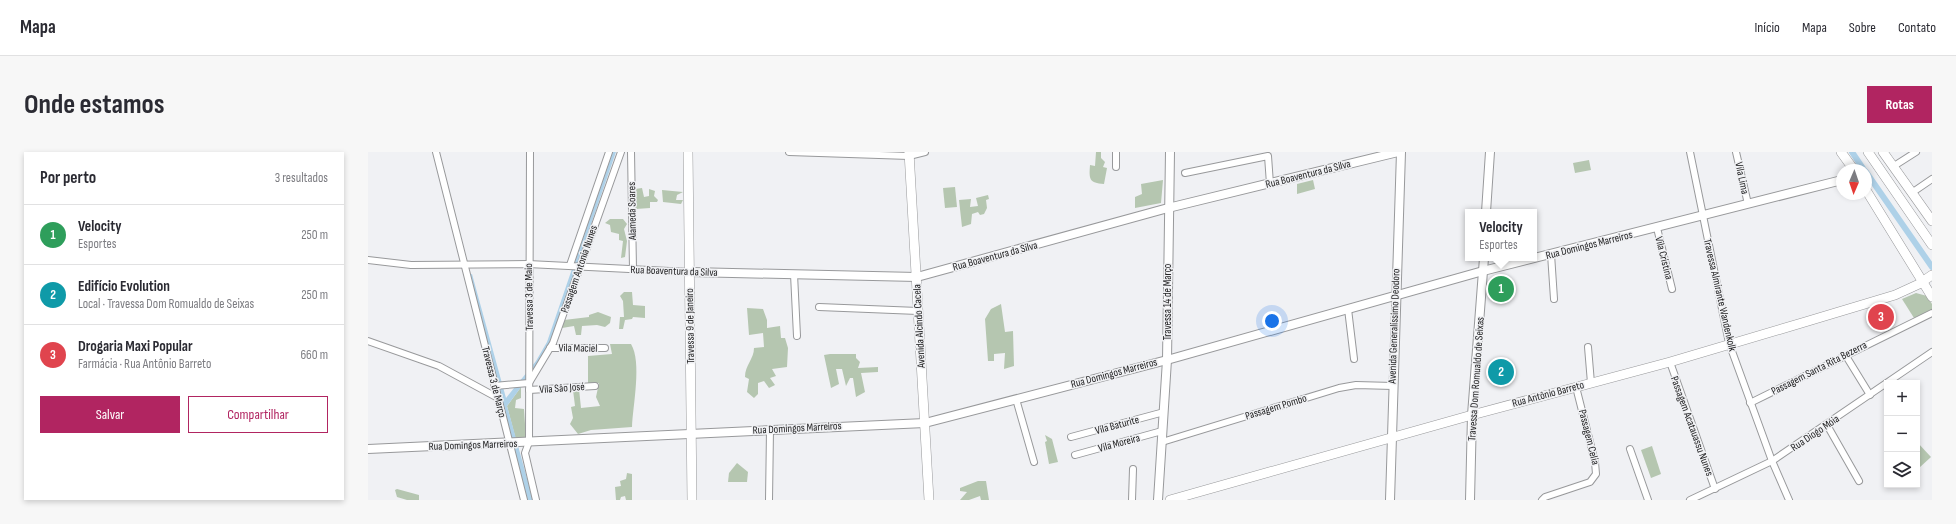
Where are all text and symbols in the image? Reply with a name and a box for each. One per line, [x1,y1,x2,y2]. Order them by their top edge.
text: Mapa [20,16,56,39]
text: Início [1754,19,1780,36]
text: Mapa [1802,19,1827,36]
text: Sobre [1849,19,1876,36]
text: Contato [1898,19,1936,36]
button: Rotas [1867,86,1932,123]
text: Onde estamos [24,88,164,121]
street label: Rua Boaventura da Silva [1264,157,1352,191]
street label: Vila Lima [1732,161,1752,195]
north arrow [1836,164,1872,200]
text: Por perto [40,168,96,188]
text: 3 resultados [275,170,328,186]
street label: Alameda Soares [625,182,639,241]
popup [1465,209,1537,261]
text: Velocity [78,217,121,236]
text: Velocity [1479,218,1523,237]
street label: Passagem Antonia Nunes [558,223,600,315]
text: 1 [50,227,56,243]
text: 250 m [301,227,328,243]
street label: Rua Domingos Marreiros [1544,228,1634,262]
street label: Vila Cristina [1652,235,1676,281]
text: Esportes [78,236,116,252]
text: Esportes [1479,237,1518,253]
street label: Rua Boaventura da Silva [951,238,1039,274]
street label: Travessa Almirante Wandenkolk [1701,238,1739,353]
street label: Travessa 3 de Maio [522,263,536,331]
street label: Rua Boaventura da Silva [630,263,718,279]
street label: Travessa 14 de Março [1161,263,1174,340]
street label: Avenida Generalíssimo Deodoro [1385,268,1403,385]
pin: 1 [1488,274,1514,304]
text: Edifício Evolution [78,277,170,296]
street label: Avenida Alcindo Cacela [910,284,928,369]
text: 2 [50,287,56,303]
text: 250 m [301,287,328,303]
street label: Travessa 9 de Janeiro [683,288,697,364]
text: Local · Travessa Dom Romualdo de Seixas [78,296,254,312]
pin: 3 [1868,302,1894,332]
your location [1262,311,1282,331]
street label: Travessa Dom Romualdo de Seixas [1465,316,1487,441]
text: Drogaria Maxi Popular [78,337,193,356]
street label: Passagem Santa Rita Bezerra [1769,338,1869,398]
street label: Vila Maciel [559,341,597,355]
street label: Travessa 3 de Março [479,345,509,419]
text: 3 [50,347,56,363]
text: 660 m [300,347,328,363]
street label: Rua Domingos Marreiros [1069,355,1159,391]
text: Farmácia · Rua Antônio Barreto [78,356,211,372]
pin: 2 [1488,357,1514,387]
street label: Passagem Acatauassu Nunes [1668,374,1716,478]
street label: Rua Antônio Barreto [1511,378,1586,410]
street label: Vila São José [539,380,585,396]
map controls [1884,380,1920,488]
button: + [1884,380,1920,416]
street label: Passagem Pombo [1244,391,1309,423]
button: Salvar [40,396,180,433]
button: Compartilhar [188,396,328,433]
street label: Passagem Celia [1576,408,1602,466]
street label: Rua Diogo Móia [1788,412,1842,454]
street label: Vila Baturite [1094,413,1140,437]
button: − [1884,416,1920,452]
street label: Rua Domingos Marreiros [752,419,842,437]
street label: Vila Moreira [1097,431,1141,455]
street label: Rua Domingos Marreiros [428,437,518,453]
button: layers [1884,452,1920,488]

